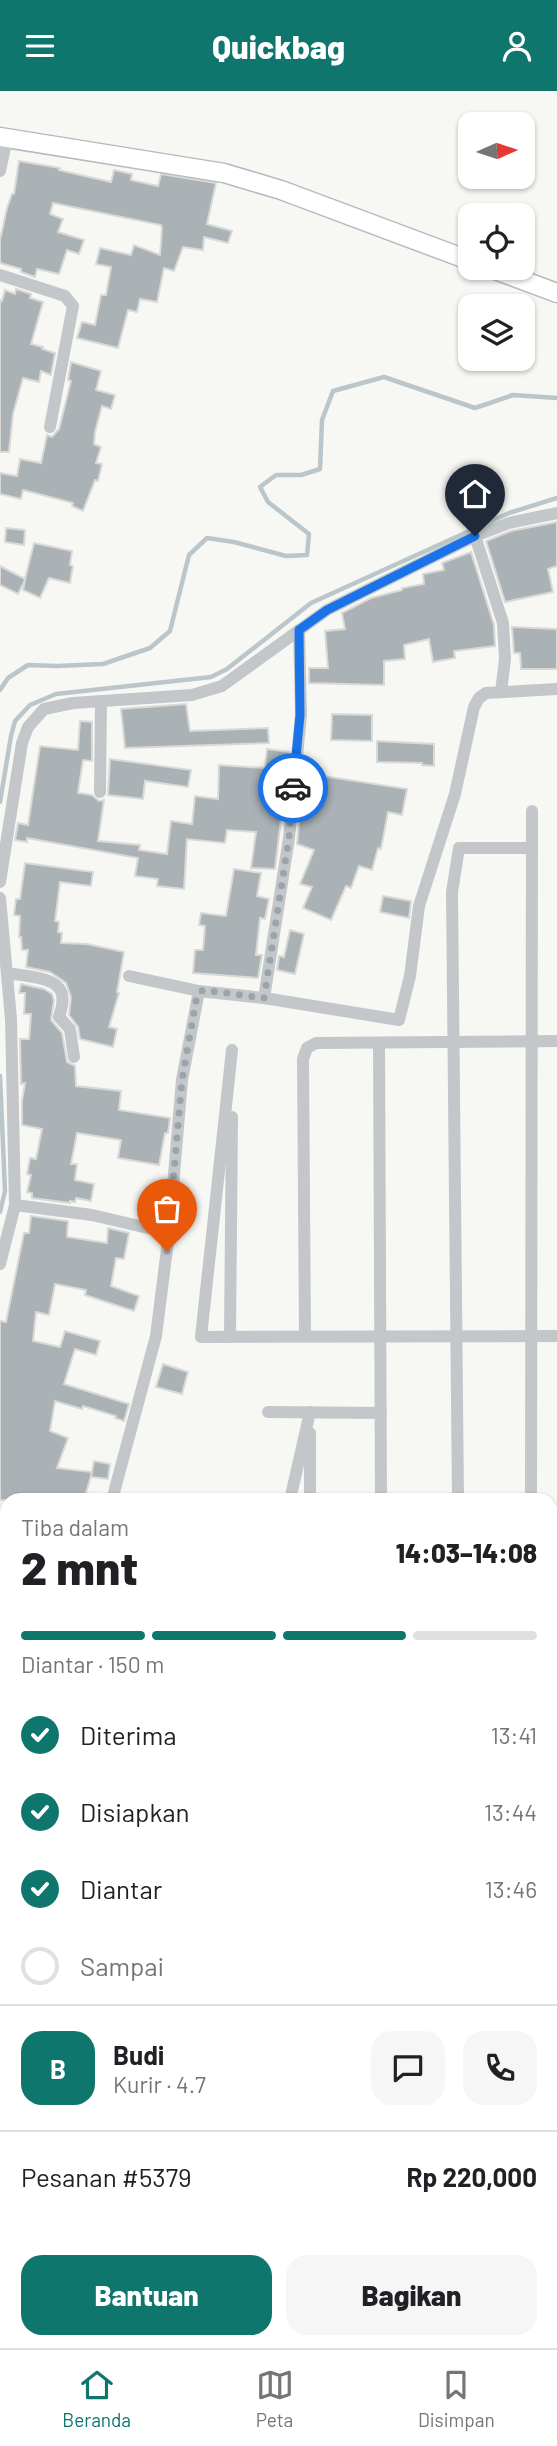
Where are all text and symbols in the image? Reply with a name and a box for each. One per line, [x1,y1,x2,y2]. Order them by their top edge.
icon: menu [21,27,59,65]
text: Quickbag [212,27,345,65]
icon: person [498,27,536,65]
north arrow [458,112,536,189]
map controls [458,112,535,371]
button: locate [458,203,535,280]
button: layers [458,294,535,371]
pin [445,464,505,536]
icon: home [456,475,494,513]
courier [258,753,328,823]
icon: car [274,769,312,807]
pin [137,1179,197,1251]
icon: bag [148,1190,186,1228]
text: Tiba dalam [21,1513,129,1541]
text: 14:03–14:08 [396,1537,537,1568]
text: 2 mnt [21,1539,138,1594]
text: Diantar · 150 m [21,1650,164,1678]
icon: check [21,1716,59,1754]
text: Diterima [80,1719,177,1750]
text: 13:41 [491,1721,537,1749]
icon: check [21,1793,59,1831]
text: Disiapkan [80,1796,190,1827]
text: 13:44 [484,1798,537,1826]
icon: check [21,1870,59,1908]
text: Diantar [80,1873,162,1904]
text: 13:46 [485,1875,537,1903]
text: Sampai [80,1950,164,1981]
button: chat [371,2031,445,2105]
button: phone [463,2031,537,2105]
text: Budi [113,2039,164,2070]
text: B [50,2053,66,2084]
text: Kurir · 4.7 [113,2070,206,2098]
text: Pesanan #5379 [21,2161,192,2192]
text: Rp 220,000 [406,2161,537,2192]
button: Bantuan [21,2255,272,2335]
button: Bagikan [286,2255,537,2335]
tab: Beranda [62,2366,131,2431]
tab: Peta [256,2366,294,2431]
tab: Disimpan [418,2366,495,2431]

